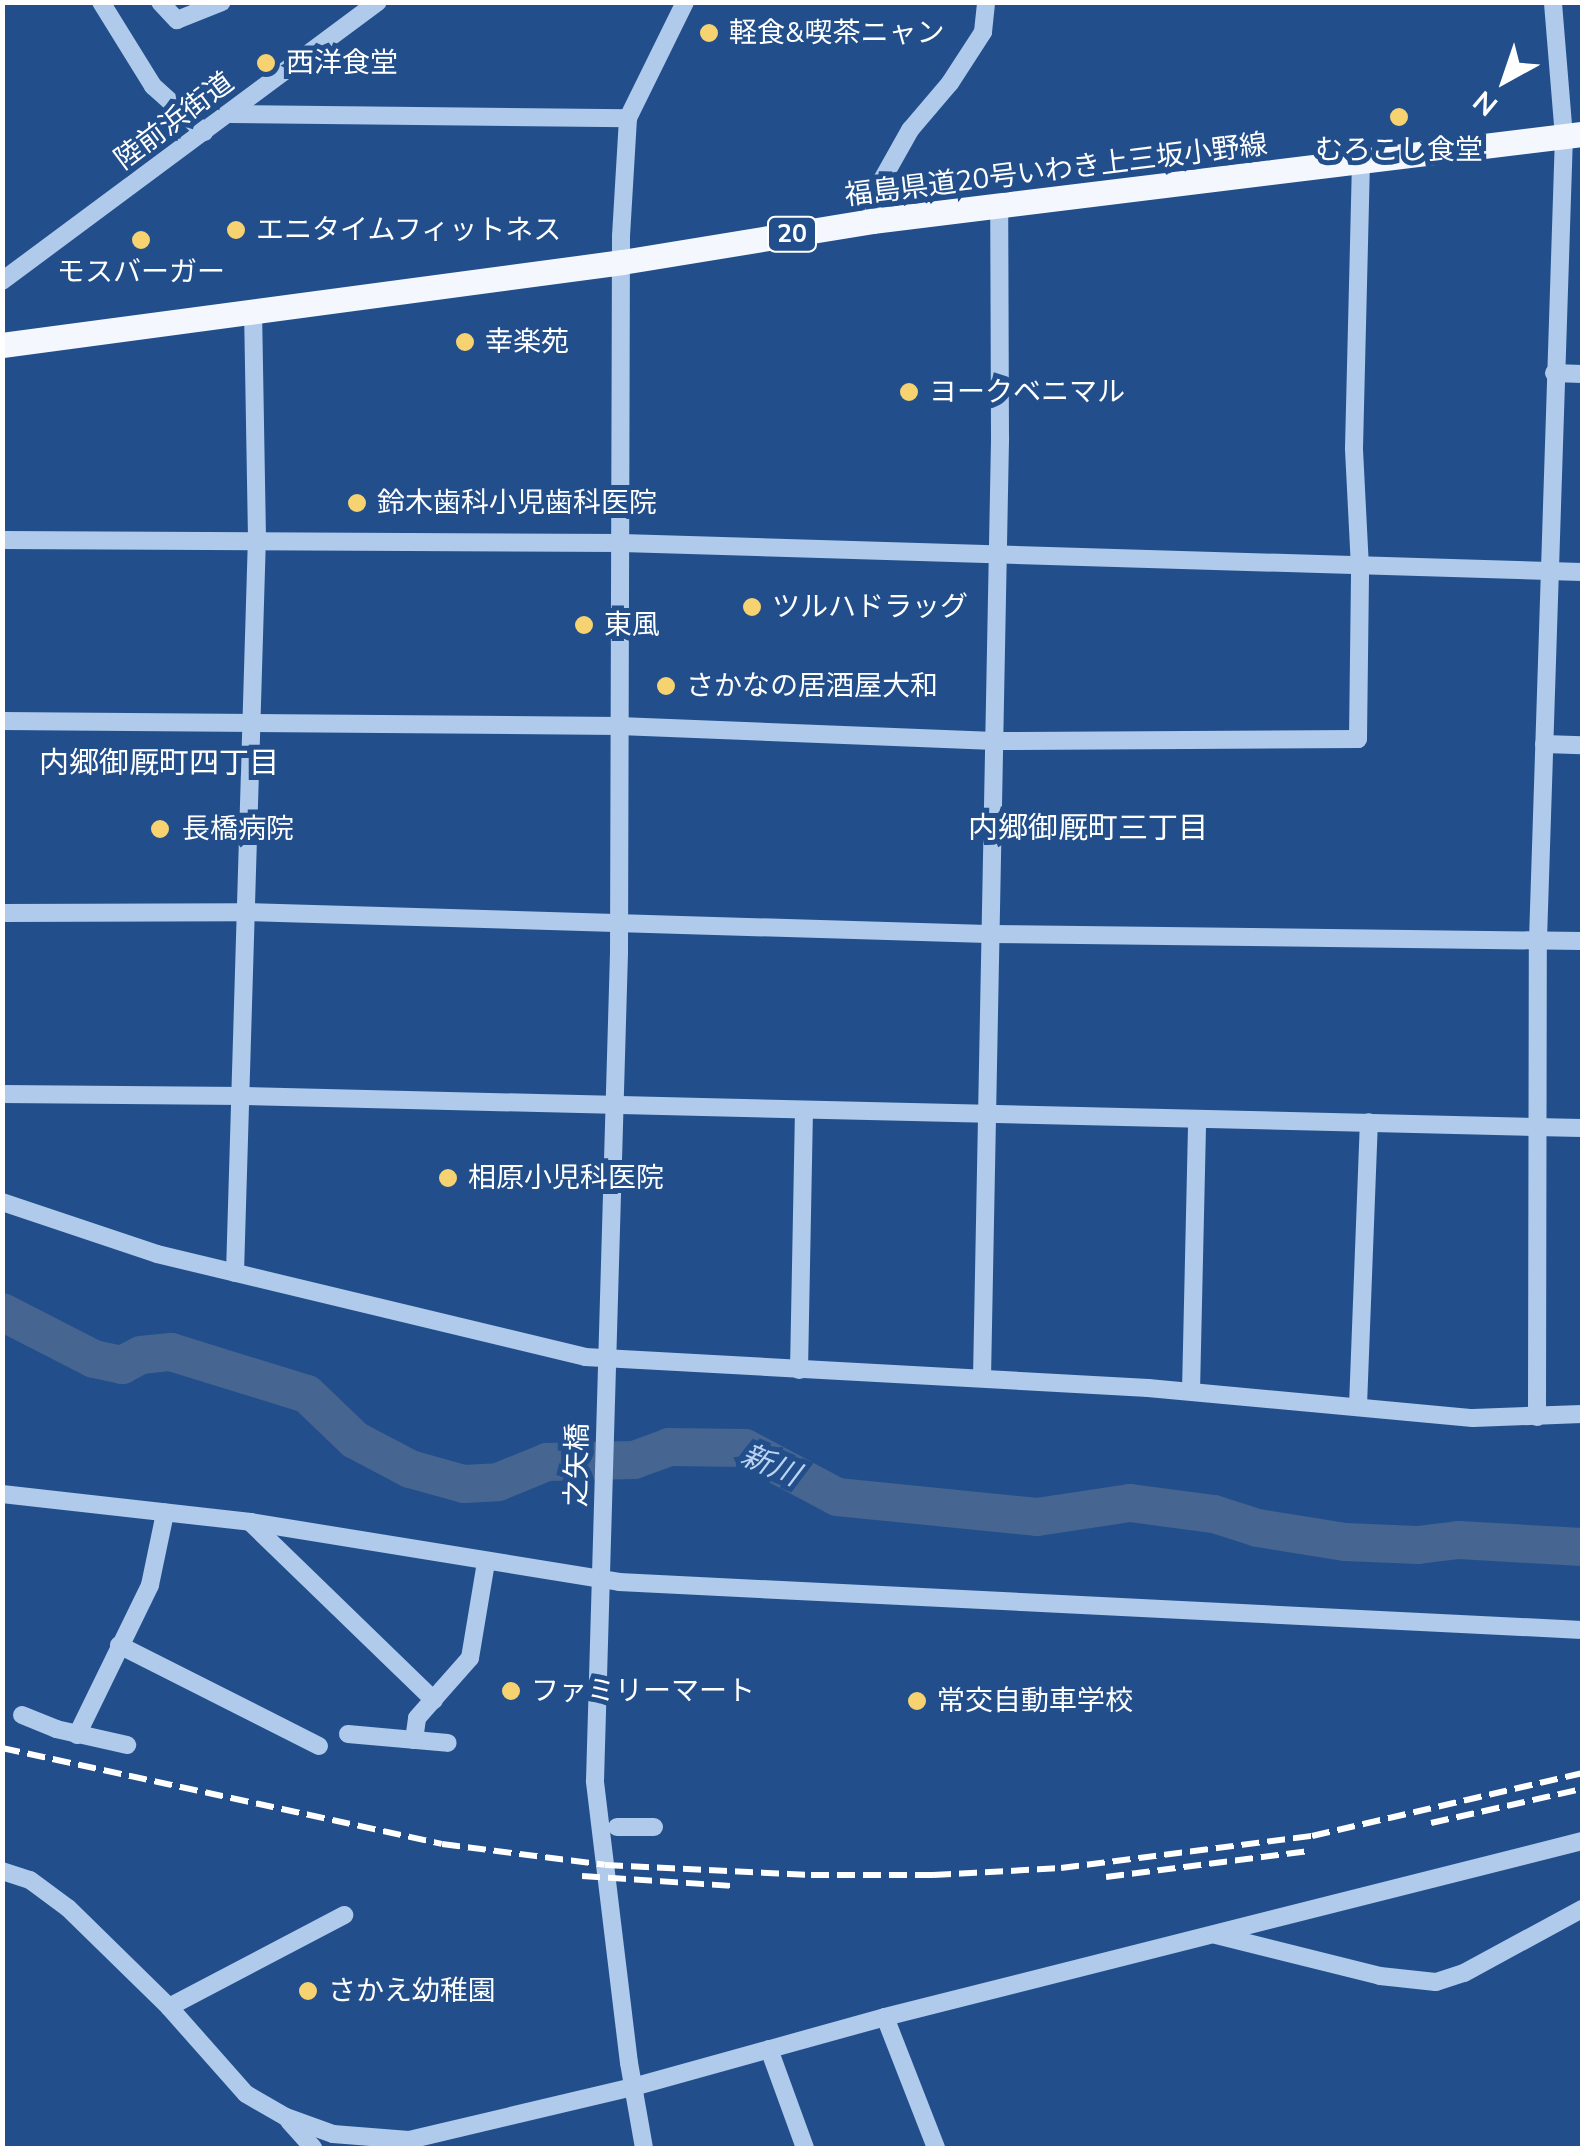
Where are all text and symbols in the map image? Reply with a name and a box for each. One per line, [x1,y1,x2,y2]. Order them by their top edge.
place label: 軽食&喫茶ニャン [729,16,944,50]
marker: 軽食&喫茶ニャン [698,22,720,44]
north arrow [1455,30,1555,130]
place label: 西洋食堂 [286,46,398,80]
marker: 西洋食堂 [255,52,277,74]
street label: 陸前浜街道 [108,65,240,177]
text: N [1465,82,1506,124]
marker: むろこし食堂 [1388,106,1410,128]
street label: 福島県道20号いわき上三坂小野線 [843,127,1269,213]
place label: むろこし食堂 [1315,133,1483,167]
place label: エニタイムフィットネス [256,213,564,247]
road number: 20 [767,214,817,254]
marker: エニタイムフィットネス [225,219,247,241]
marker: モスバーガー [130,229,152,251]
place label: モスバーガー [57,255,225,289]
place label: 幸楽苑 [485,325,569,359]
marker: 幸楽苑 [454,331,476,353]
place label: ヨークベニマル [929,375,1125,409]
marker: ヨークベニマル [898,381,920,403]
place label: 鈴木歯科小児歯科医院 [377,486,657,520]
marker: 鈴木歯科小児歯科医院 [346,492,368,514]
place label: ツルハドラッグ [772,590,968,624]
marker: ツルハドラッグ [741,596,763,618]
place label: 東風 [604,608,660,642]
marker: 東風 [573,614,595,636]
place label: さかなの居酒屋大和 [686,669,938,703]
marker: さかなの居酒屋大和 [655,675,677,697]
district label: 内郷御厩町四丁目 [39,746,279,782]
district label: 内郷御厩町三丁目 [968,811,1208,847]
place label: 長橋病院 [182,812,294,846]
marker: 長橋病院 [147,816,173,842]
place label: 相原小児科医院 [468,1161,664,1195]
marker: 相原小児科医院 [437,1167,459,1189]
street label: 之矢橋 [559,1423,595,1507]
water label: 新川 [735,1438,805,1494]
place label: ファミリーマート [531,1674,755,1708]
marker: ファミリーマート [500,1680,522,1702]
place label: 常交自動車学校 [937,1684,1133,1718]
marker: 常交自動車学校 [906,1690,928,1712]
place label: さかえ幼稚園 [328,1974,496,2008]
marker: さかえ幼稚園 [297,1980,319,2002]

